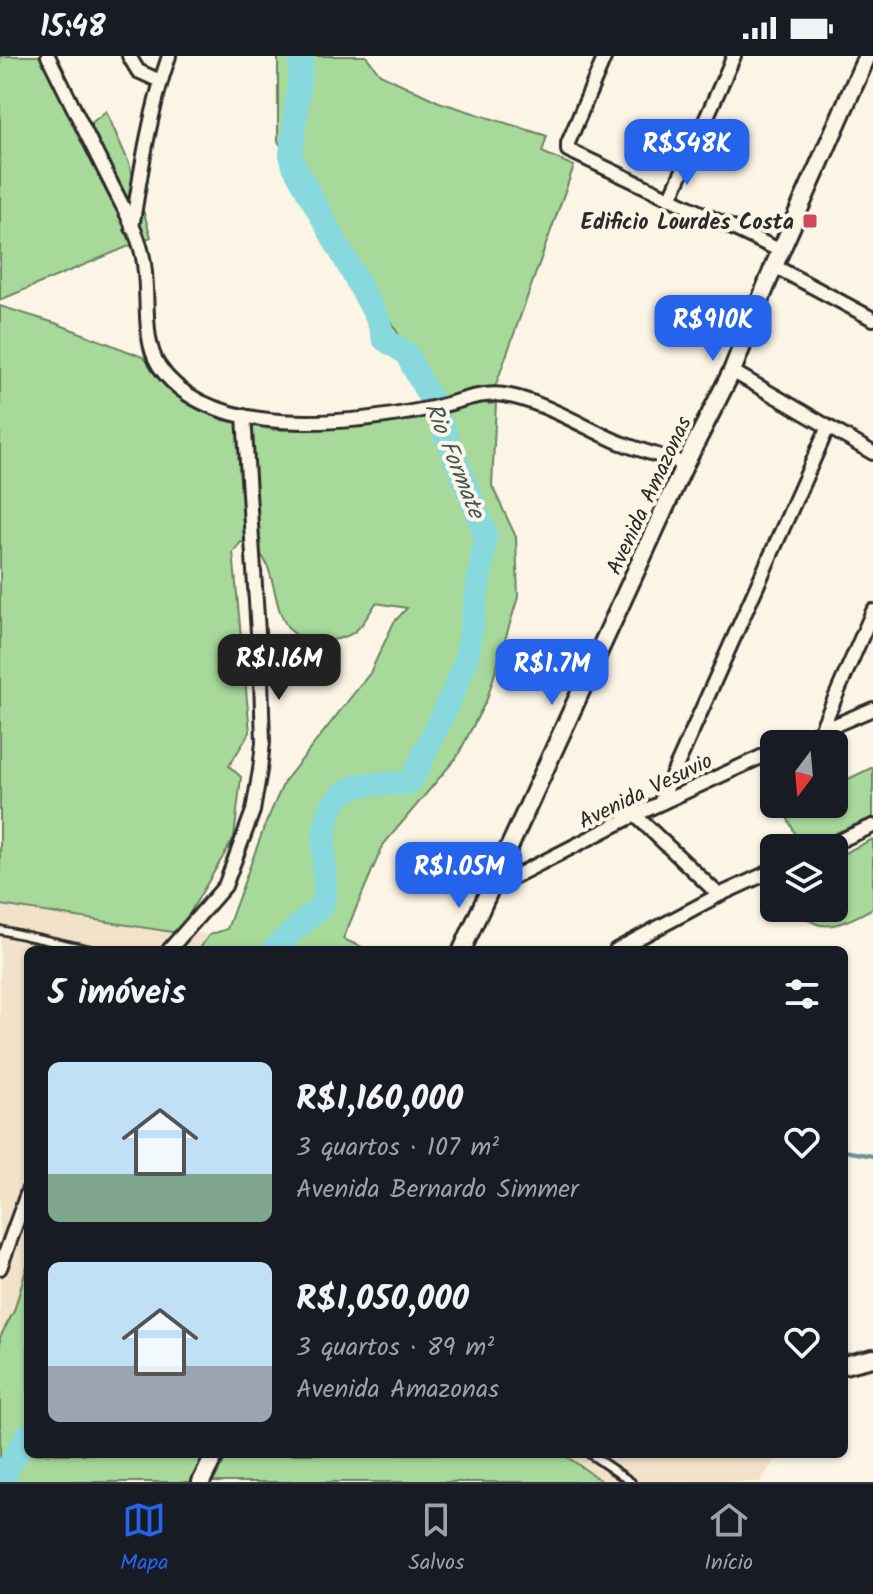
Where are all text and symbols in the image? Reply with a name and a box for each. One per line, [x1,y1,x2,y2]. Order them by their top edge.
text: 15:48 [40,4,106,52]
pin: R$548K [622,119,752,187]
text: R$548K [642,124,732,166]
place label: Edificio Lourdes Costa [581,206,794,241]
marker: Edificio Lourdes Costa [801,212,819,230]
pin: R$910K [648,295,778,363]
text: R$910K [672,300,754,342]
water label: Rio Formate [413,397,495,526]
street label: Avenida Amazonas [598,410,703,581]
pin: R$1.16M [205,634,353,702]
text: R$1.16M [236,639,322,681]
pin: R$1.7M [487,639,617,707]
text: R$1.7M [514,644,590,686]
north arrow [760,730,848,818]
map controls [760,730,848,922]
street label: Avenida Vesuvio [573,745,719,840]
button: layers [760,834,848,922]
pin: R$1.05M [385,842,533,910]
text: R$1.05M [413,847,505,889]
text: 5 imóveis [48,967,186,1021]
icon: filters [780,972,824,1016]
text: R$1,160,000 [296,1073,463,1127]
icon: home [112,1094,208,1190]
icon: heart [780,1120,824,1164]
text: 3 quartos · 107 m² [296,1127,499,1169]
text: Avenida Bernardo Simmer [296,1169,579,1211]
text: R$1,050,000 [296,1273,469,1327]
icon: home [112,1294,208,1390]
icon: heart [780,1320,824,1364]
text: 3 quartos · 89 m² [296,1327,494,1369]
text: Avenida Amazonas [296,1369,499,1411]
tab: Mapa [120,1498,168,1581]
tab: Salvos [408,1498,464,1581]
tab: Início [704,1498,753,1581]

